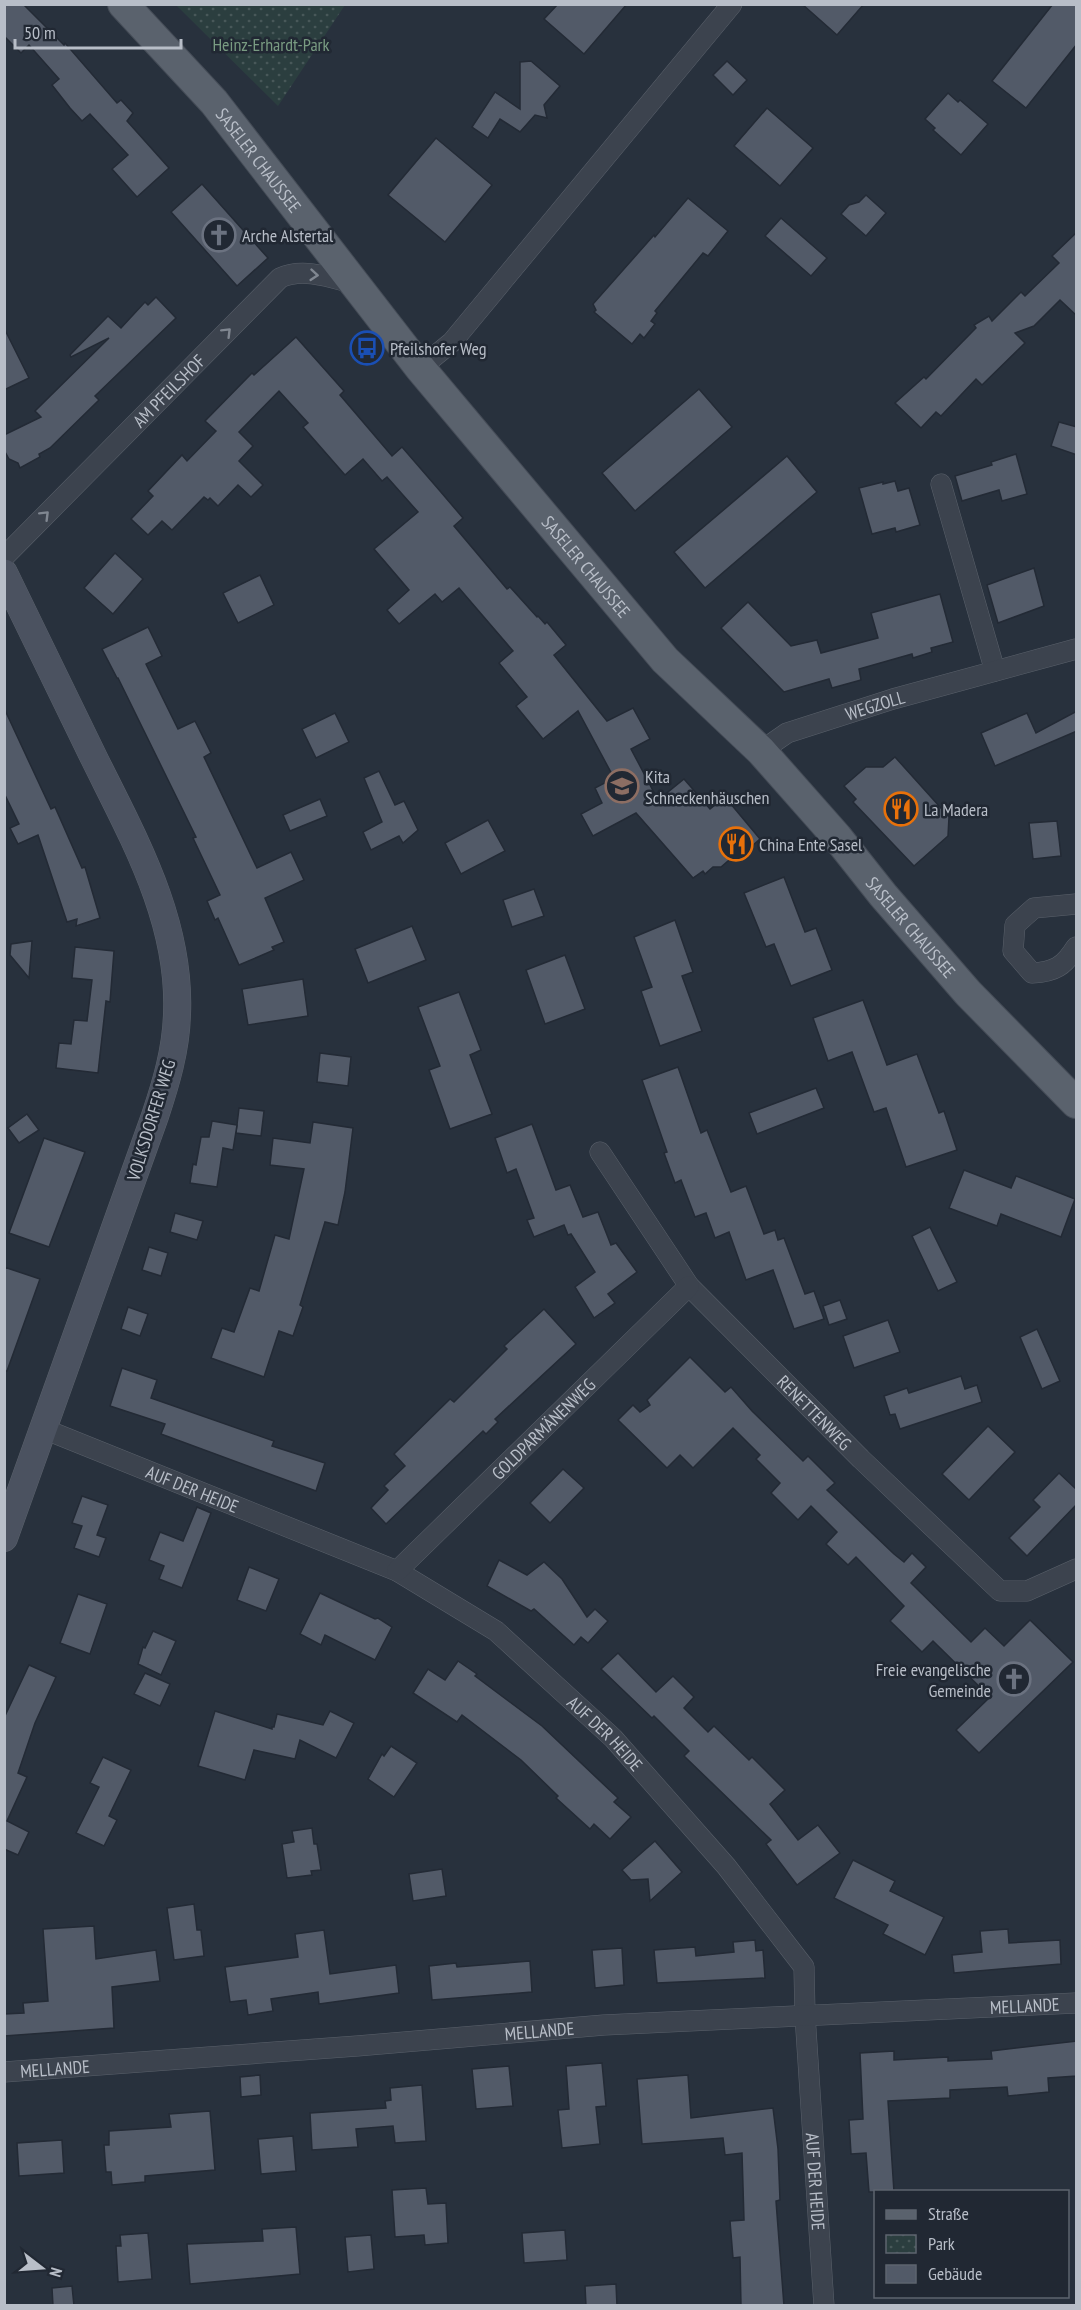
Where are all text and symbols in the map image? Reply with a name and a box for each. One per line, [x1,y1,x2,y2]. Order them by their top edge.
scale bar [15,12,182,50]
text: 50 m [24,21,56,44]
park label: Heinz-Erhardt-Park [212,33,330,56]
street label: SASELER CHAUSSEE [211,103,307,217]
church icon: Arche Alstertal [201,217,237,253]
place label: Arche Alstertal [242,224,334,247]
one-way arrow [310,268,319,281]
one-way arrow [219,328,230,339]
bus stop icon: Pfeilshofer Weg [349,330,385,366]
place label: Pfeilshofer Weg [390,337,487,360]
street label: AM PFEILSHOF [128,349,210,432]
one-way arrow [38,511,49,521]
street label: SASELER CHAUSSEE [537,511,636,622]
street label: WEGZOLL [842,685,908,725]
place label: Kita Schneckenhäuschen [645,765,769,809]
school or university icon: Kita Schneckenhäuschen [604,768,640,804]
restaurant icon: La Madera [883,791,919,827]
place label: La Madera [924,798,988,821]
restaurant icon: China Ente Sasel [718,826,754,862]
place label: China Ente Sasel [759,833,863,856]
street label: SASELER CHAUSSEE [861,872,961,982]
street label: VOLKSDORFER WEG [121,1056,180,1184]
street label: RENETTENWEG [772,1370,857,1455]
street label: GOLDPARMÄNENWEG [486,1373,600,1484]
street label: AUF DER HEIDE [143,1460,242,1518]
place label: Freie evangelische Gemeinde [876,1658,991,1702]
church icon: Freie evangelische Gemeinde [996,1661,1032,1697]
street label: AUF DER HEIDE [563,1691,648,1776]
street label: MELLANDE [989,1992,1060,2019]
street label: MELLANDE [504,2016,575,2045]
street label: MELLANDE [19,2054,90,2082]
street label: AUF DER HEIDE [801,2132,831,2231]
legend [874,2190,1069,2298]
text: Straße [928,2202,969,2225]
text: Park [928,2232,955,2255]
north arrow [12,2238,72,2298]
text: Gebäude [928,2262,982,2285]
text: N [46,2265,67,2279]

